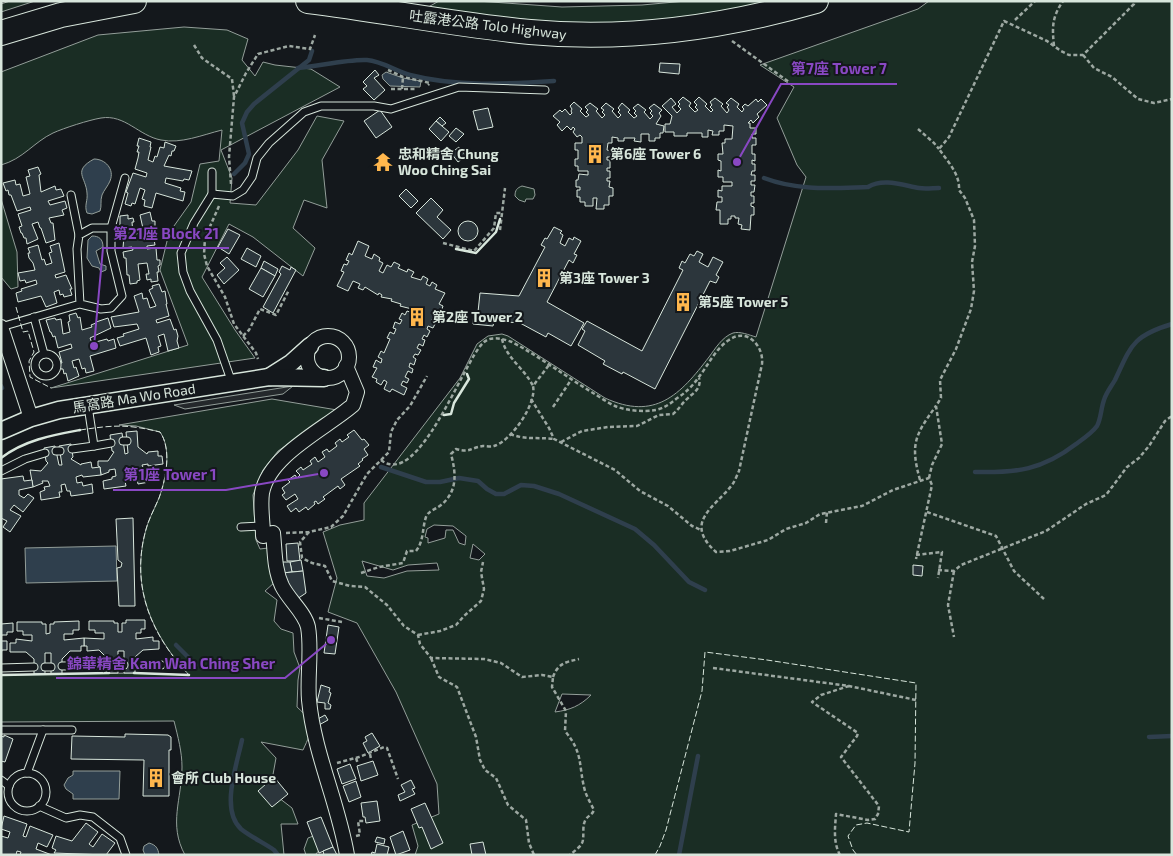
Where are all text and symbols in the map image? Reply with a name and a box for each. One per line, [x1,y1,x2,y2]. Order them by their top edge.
street label: 吐露港公路 Tolo Highway [408,6,568,43]
callout: 第7座 Tower 7 [781,54,897,84]
text: 第7座 Tower 7 [791,59,887,77]
building icon: 第6座 Tower 6 [584,143,606,165]
place label: 忠和精舍 Chung Woo Ching Sai [398,145,499,178]
place label: 第6座 Tower 6 [610,145,701,162]
temple icon: 忠和精舍 Chung Woo Ching Sai [372,151,394,173]
callout: 第21座 Block 21 [103,218,229,248]
text: 第21座 Block 21 [113,224,219,242]
building icon: 第3座 Tower 3 [533,267,555,289]
place label: 第3座 Tower 3 [559,269,650,286]
building icon: 第5座 Tower 5 [672,291,694,313]
place label: 第5座 Tower 5 [698,293,788,310]
building icon: 第2座 Tower 2 [406,306,428,328]
place label: 第2座 Tower 2 [432,308,523,325]
street label: 馬窩路 Ma Wo Road [71,379,197,416]
callout: 第1座 Tower 1 [113,460,226,490]
text: 第1座 Tower 1 [124,465,217,483]
callout: 錦華精舍 Kam Wah Ching Sher [56,648,285,678]
text: 錦華精舍 Kam Wah Ching Sher [67,654,276,672]
building icon: 會所 Club House [145,767,167,789]
place label: 會所 Club House [171,769,276,786]

